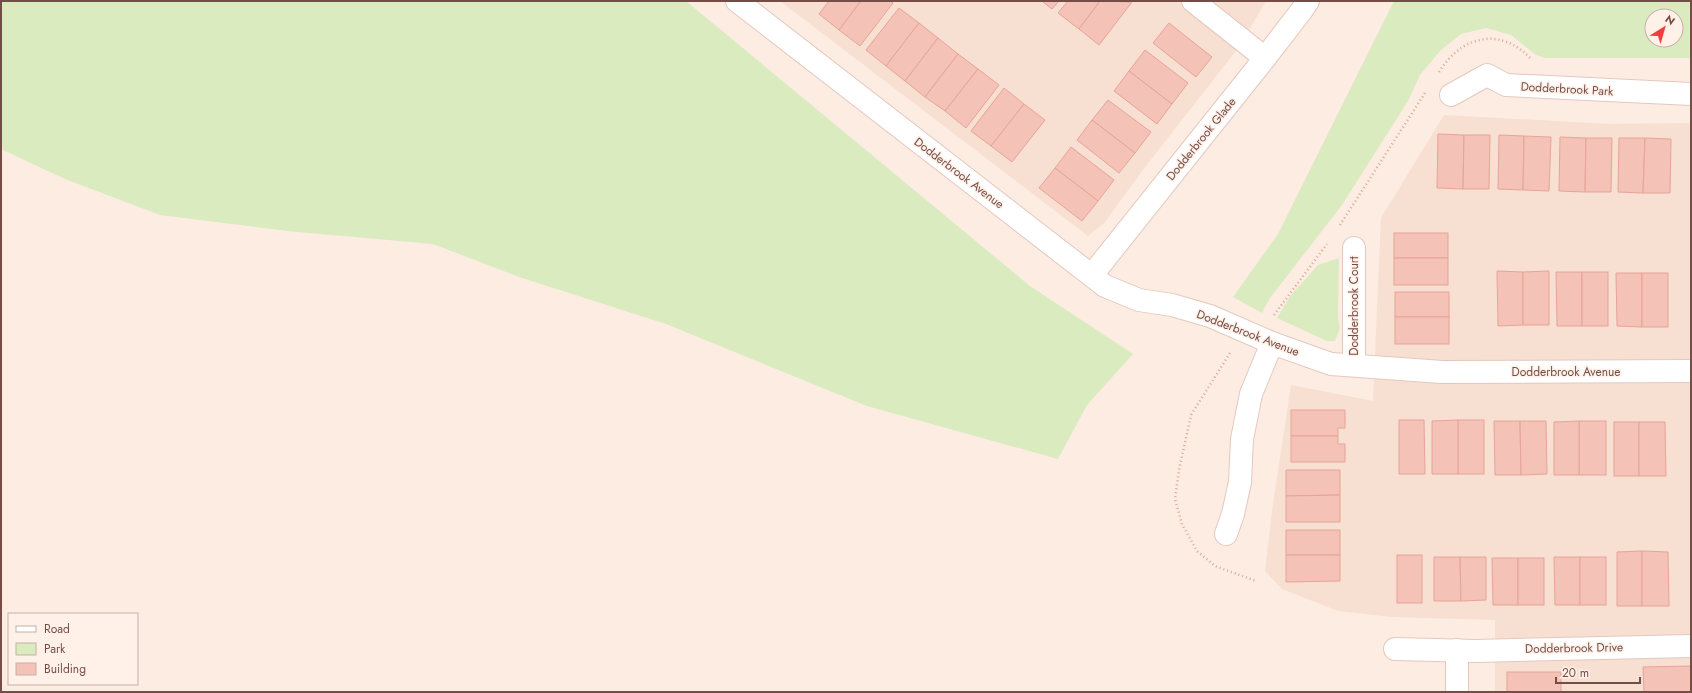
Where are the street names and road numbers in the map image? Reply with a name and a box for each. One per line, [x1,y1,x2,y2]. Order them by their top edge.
street label: Dodderbrook Park [1520,78,1615,100]
street label: Dodderbrook Glade [1162,94,1240,184]
street label: Dodderbrook Avenue [910,133,1008,213]
street label: Dodderbrook Court [1345,256,1363,356]
street label: Dodderbrook Avenue [1194,305,1302,361]
street label: Dodderbrook Avenue [1512,363,1620,381]
street label: Dodderbrook Drive [1525,638,1623,658]

